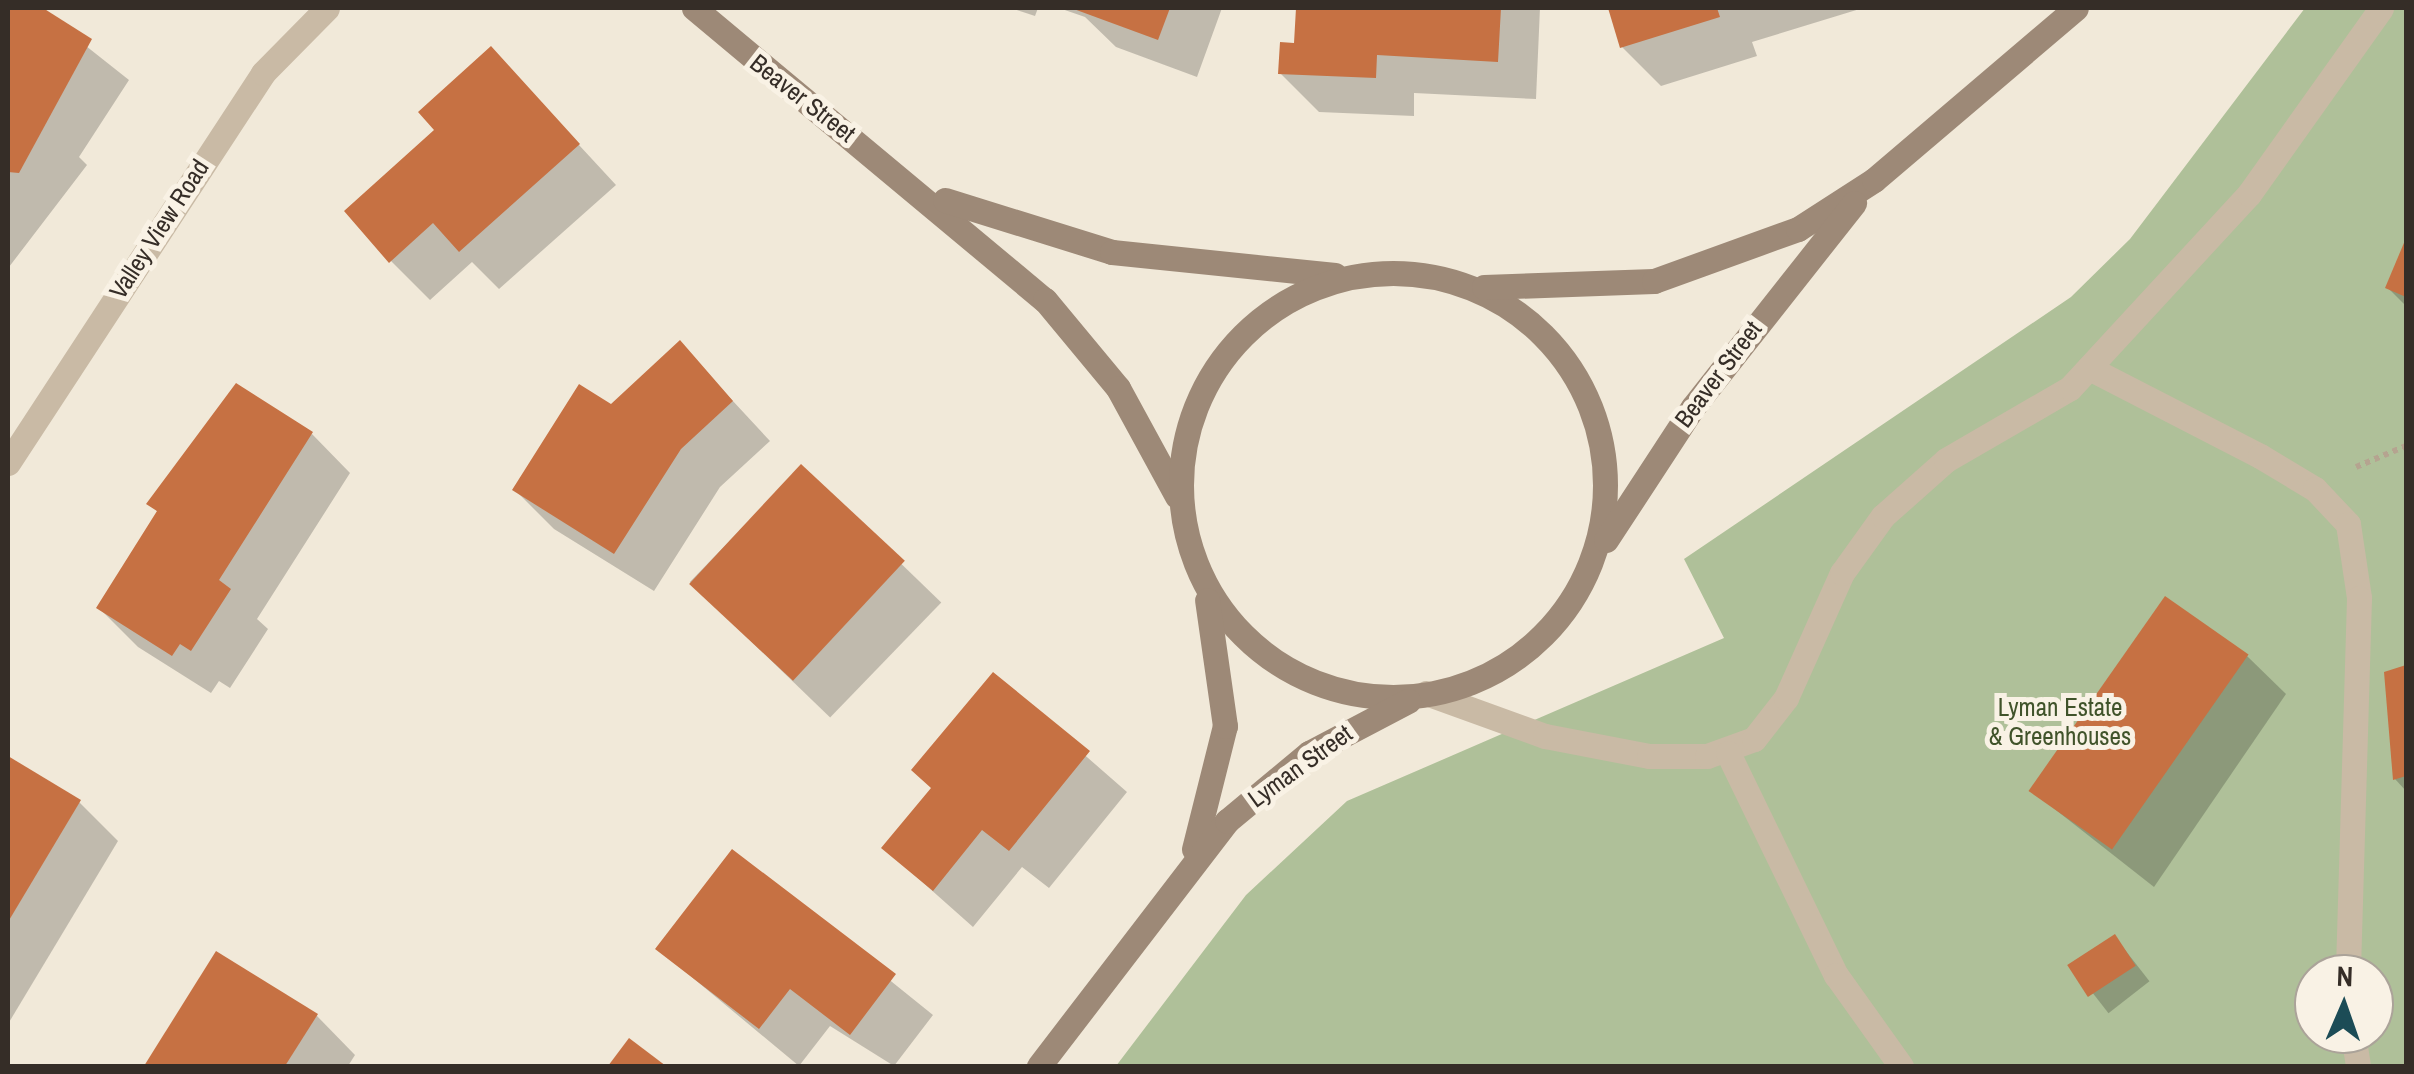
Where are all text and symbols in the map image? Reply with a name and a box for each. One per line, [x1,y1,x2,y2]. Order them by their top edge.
street label: Beaver Street [744,48,862,148]
street label: Valley View Road [103,154,215,304]
street label: Beaver Street [1668,315,1768,433]
park label: Lyman Estate & Greenhouses [1989,693,2131,752]
street label: Lyman Street [1242,718,1358,814]
north arrow [2294,954,2394,1054]
text: N [2336,957,2354,995]

